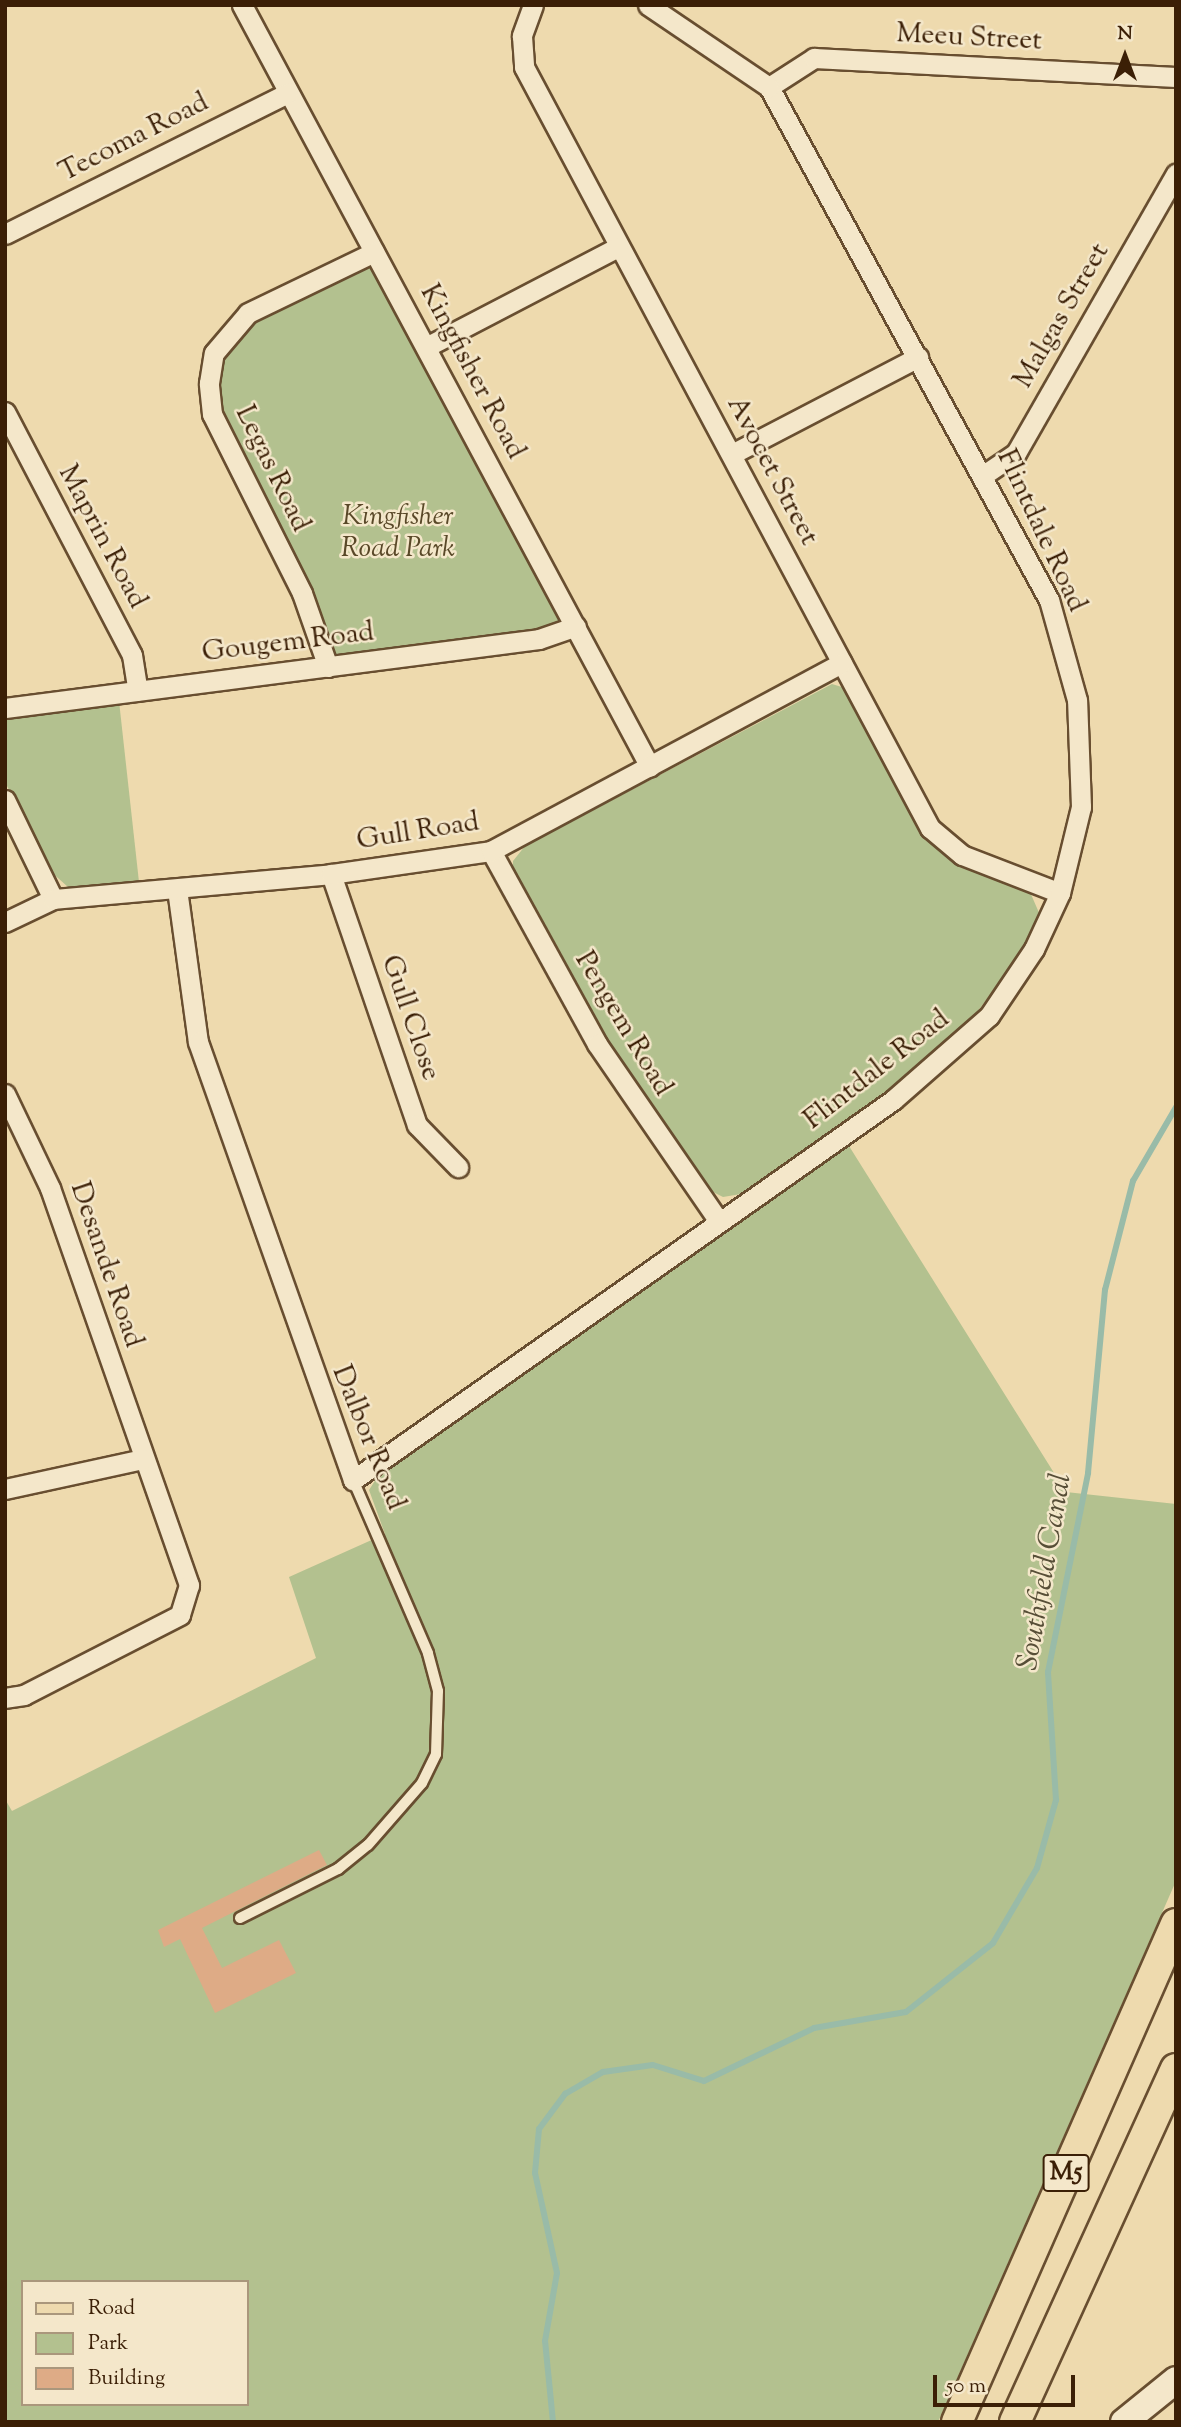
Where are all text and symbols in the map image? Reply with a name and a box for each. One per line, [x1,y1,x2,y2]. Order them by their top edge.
street label: Meeu Street [895,17,1043,59]
north arrow [1090,21,1160,91]
text: N [1117,21,1133,48]
street label: Tecoma Road [54,86,214,190]
street label: Malgas Street [1007,237,1117,395]
street label: Kingfisher Road [412,279,532,465]
street label: Avocet Street [719,391,825,551]
street label: Legas Road [227,400,317,538]
street label: Flintdale Road [989,444,1093,618]
street label: Maprin Road [50,459,154,615]
park label: Kingfisher Road Park [341,500,455,566]
street label: Gougem Road [200,616,376,670]
street label: Gull Road [354,806,482,858]
street label: Pengem Road [567,946,679,1102]
street label: Gull Close [373,951,447,1085]
street label: Flintdale Road [798,1003,956,1137]
street label: Desande Road [62,1178,150,1352]
street label: Dalbor Road [324,1361,412,1515]
water label: Southfield Canal [1011,1471,1081,1673]
road number: M5 [1042,2150,1090,2196]
legend [21,2280,248,2406]
text: Road [88,2294,135,2324]
text: Park [88,2329,128,2359]
scale bar [936,2360,1078,2404]
text: Building [88,2364,165,2394]
text: 50 m [946,2372,986,2402]

